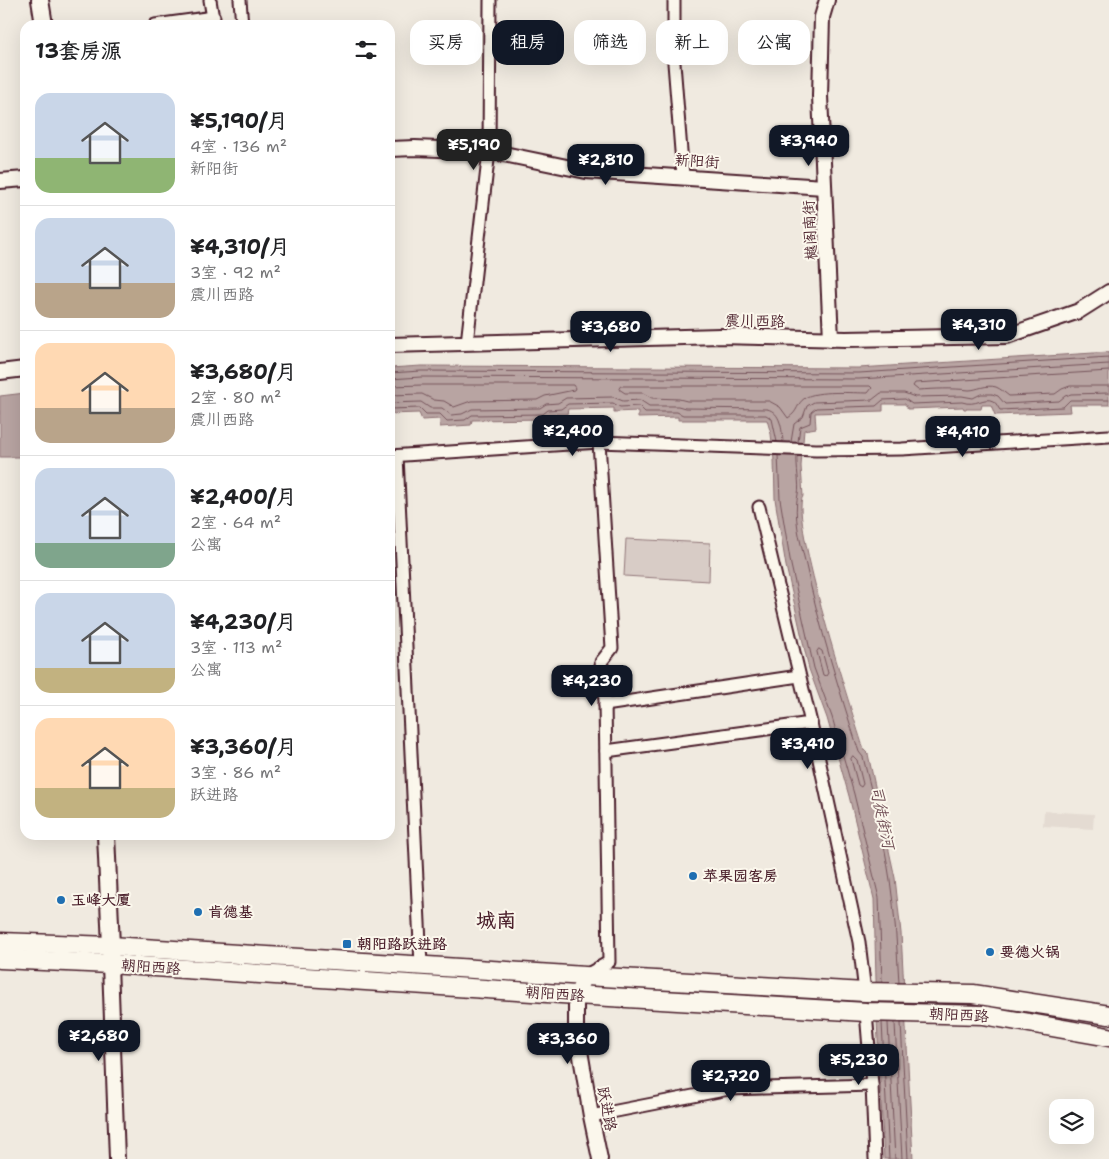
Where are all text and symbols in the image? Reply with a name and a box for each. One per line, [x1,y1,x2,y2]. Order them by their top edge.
chip: 买房 [410,20,482,65]
chip: 租房 [492,20,564,65]
chip: 筛选 [574,20,646,65]
chip: 新上 [656,20,728,65]
chip: 公寓 [738,20,810,65]
icon: filters [352,36,380,64]
text: 13套房源 [35,37,122,65]
text: ¥5,190/月 [190,107,288,135]
icon: home [75,113,135,173]
pin: ¥3,940 [768,124,850,167]
pin: ¥5,190 [433,128,515,171]
text: ¥3,940 [780,130,838,151]
text: ¥5,190 [448,134,500,155]
text: 4室 · 136 m² [190,136,287,157]
pin: ¥2,810 [565,144,647,186]
text: ¥2,810 [578,149,634,170]
street label: 新阳街 [674,149,720,173]
text: 新阳街 [190,158,238,179]
street label: 樾阁南街 [798,200,822,260]
text: ¥4,310/月 [190,233,290,261]
icon: home [75,238,135,298]
text: 3室 · 92 m² [190,262,281,283]
text: 震川西路 [190,284,254,305]
pin: ¥4,310 [938,308,1020,351]
pin: ¥3,680 [570,310,652,353]
street label: 震川西路 [725,310,785,332]
text: ¥4,310 [952,314,1006,335]
text: ¥3,680 [581,316,641,337]
text: ¥3,680/月 [190,358,297,386]
icon: home [75,363,135,423]
text: 2室 · 80 m² [190,387,281,408]
text: 震川西路 [190,409,254,430]
pin: ¥2,400 [532,414,614,457]
pin: ¥4,410 [922,416,1004,458]
text: ¥2,400 [543,420,603,441]
text: ¥4,410 [936,421,990,442]
text: ¥2,400/月 [190,483,297,511]
icon: home [75,488,135,548]
text: 2室 · 64 m² [190,512,281,533]
text: 公寓 [190,534,222,555]
text: ¥4,230/月 [190,608,296,636]
icon: home [75,613,135,673]
text: 3室 · 113 m² [190,637,282,658]
text: 公寓 [190,659,222,680]
pin: ¥4,230 [551,664,633,707]
text: ¥4,230 [562,670,622,691]
pin: ¥3,410 [767,728,849,770]
text: ¥3,360/月 [190,733,297,761]
text: ¥3,410 [781,733,835,754]
icon: home [75,738,135,798]
text: 3室 · 86 m² [190,762,281,783]
text: 跃进路 [190,784,238,805]
water label: 司徒街河 [866,784,900,854]
place label: 苹果园客房 [703,866,778,886]
marker: 苹果园客房 [687,870,699,882]
place label: 玉峰大厦 [71,890,131,910]
marker: 玉峰大厦 [55,894,67,906]
place label: 肯德基 [208,902,253,922]
marker: 肯德基 [192,906,204,918]
district label: 城南 [476,907,516,933]
place label: 朝阳路跃进路 [357,934,447,954]
marker: 朝阳路跃进路 [341,938,353,950]
place label: 要德火锅 [1000,942,1060,962]
marker: 要德火锅 [984,946,996,958]
street label: 朝阳西路 [120,955,182,979]
street label: 朝阳西路 [524,982,586,1006]
street label: 朝阳西路 [929,1003,989,1027]
pin: ¥2,680 [58,1020,140,1062]
pin: ¥3,360 [527,1022,609,1065]
text: ¥2,680 [69,1025,129,1046]
text: ¥3,360 [538,1028,598,1049]
pin: ¥5,230 [818,1044,900,1086]
text: ¥5,230 [830,1049,888,1070]
pin: ¥2,720 [690,1060,772,1102]
text: ¥2,720 [702,1065,760,1086]
street label: 跃进路 [593,1085,621,1133]
map controls [1049,1099,1094,1144]
button: layers [1049,1099,1094,1144]

